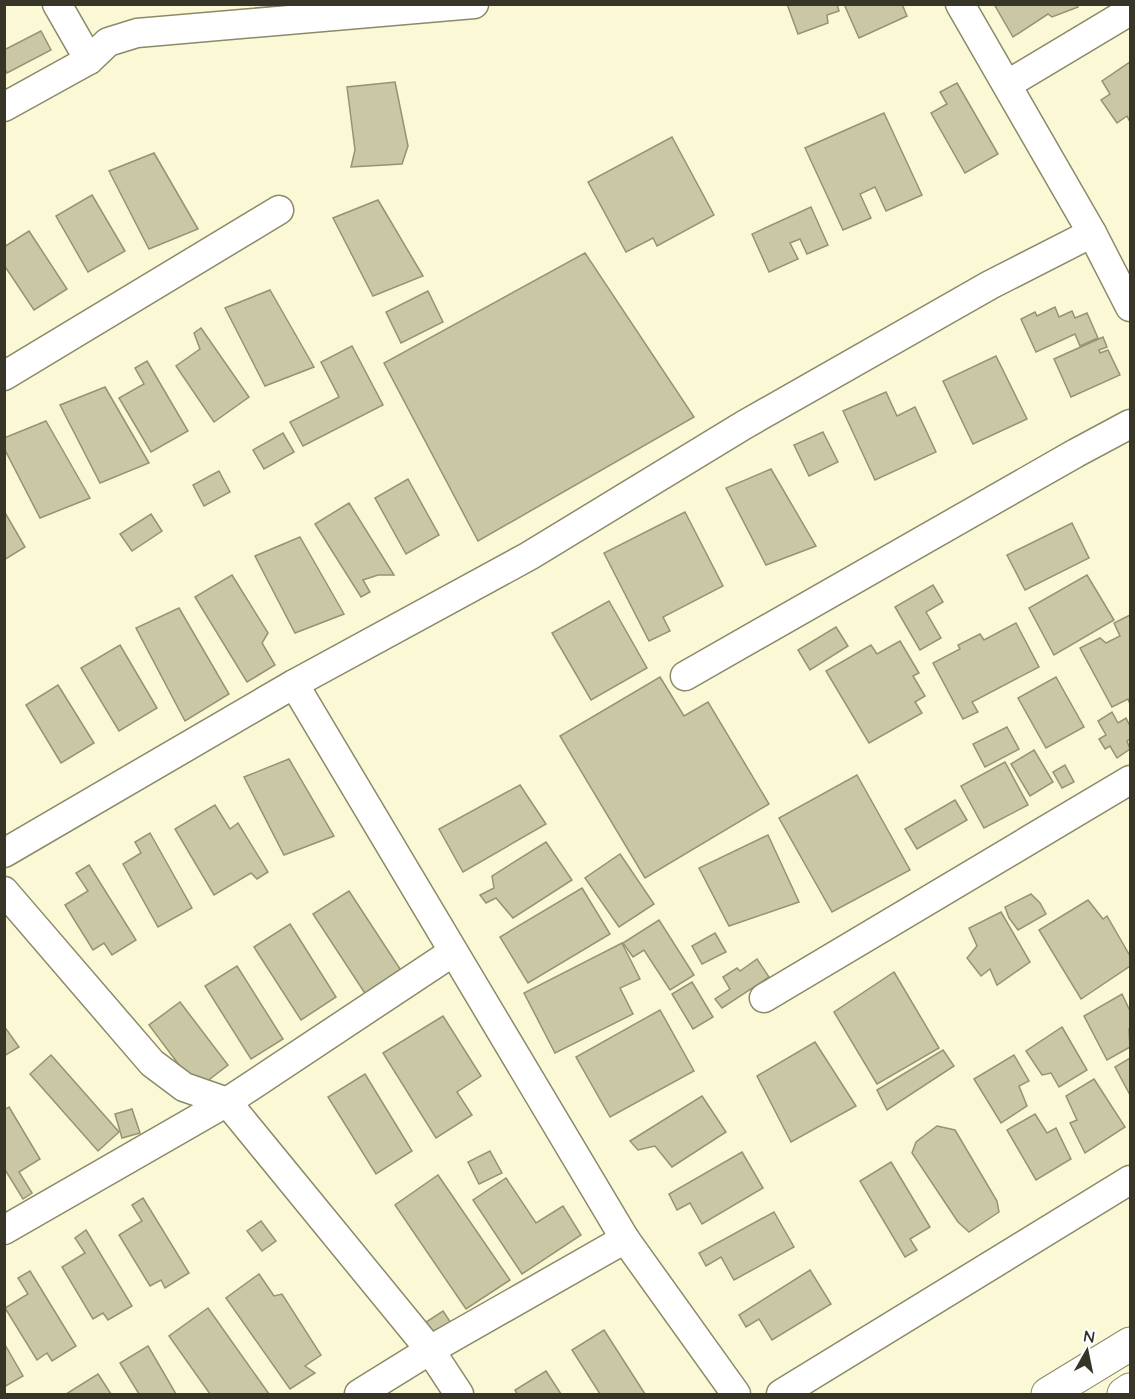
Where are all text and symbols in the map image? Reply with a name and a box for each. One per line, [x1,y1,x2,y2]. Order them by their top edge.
north arrow [1057,1321,1117,1381]
text: N [1082,1325,1097,1347]

